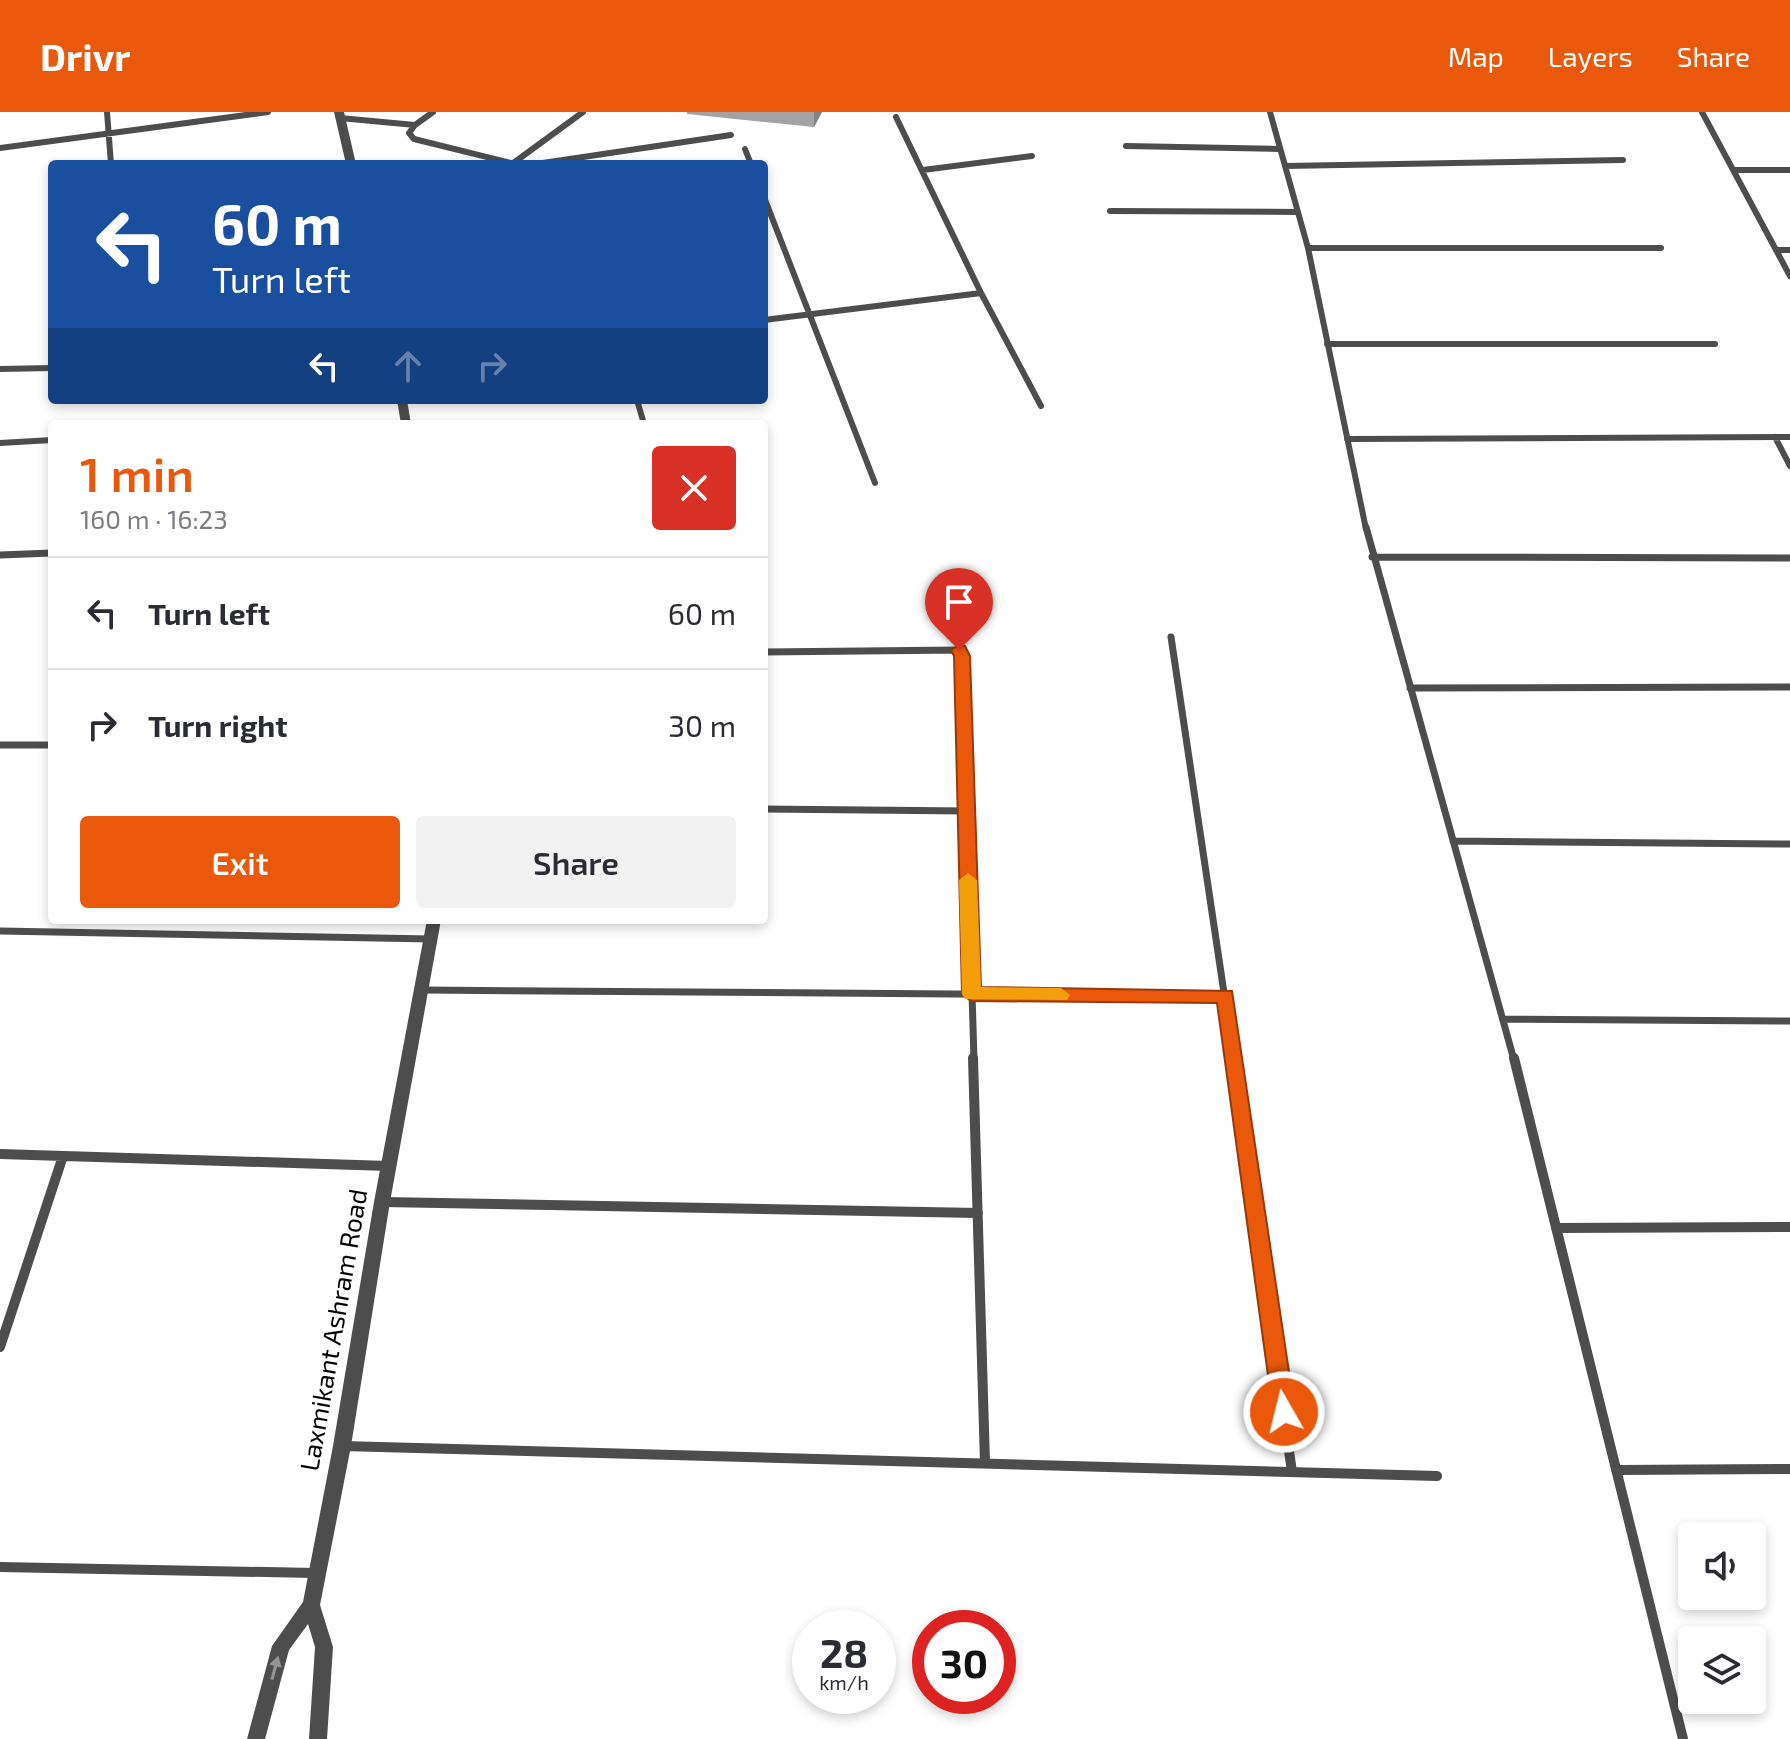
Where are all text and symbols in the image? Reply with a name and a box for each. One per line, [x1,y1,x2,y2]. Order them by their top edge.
text: Drivr [40,33,130,79]
text: Map [1448,39,1504,73]
text: Layers [1548,39,1633,73]
text: Share [1677,39,1750,73]
text: 60 m [212,189,342,256]
icon: left [80,192,184,296]
text: Turn left [212,257,351,300]
icon: left [302,344,346,388]
icon: ahead [386,344,430,388]
icon: right [470,344,514,388]
text: 1 min [80,444,194,502]
button: close [652,446,736,530]
text: 160 m · 16:23 [80,503,228,534]
pin [925,568,993,650]
icon: arrive [937,580,981,624]
icon: left [80,591,124,635]
text: Turn left [148,595,270,631]
text: 60 m [668,595,736,631]
icon: right [80,703,124,747]
text: Turn right [148,707,288,743]
text: 30 m [668,707,736,743]
button: Exit [80,816,400,908]
button: Share [416,816,736,908]
street label: Laxmikant Ashram Road [292,1186,373,1473]
position arrow [1242,1370,1326,1454]
map controls [1678,1522,1766,1714]
button: sound [1678,1522,1766,1610]
speed limit sign: 30 [912,1610,1016,1714]
button: layers [1678,1626,1766,1714]
text: 28 [820,1628,868,1676]
one-way arrow [270,1656,282,1681]
text: km/h [819,1670,869,1694]

